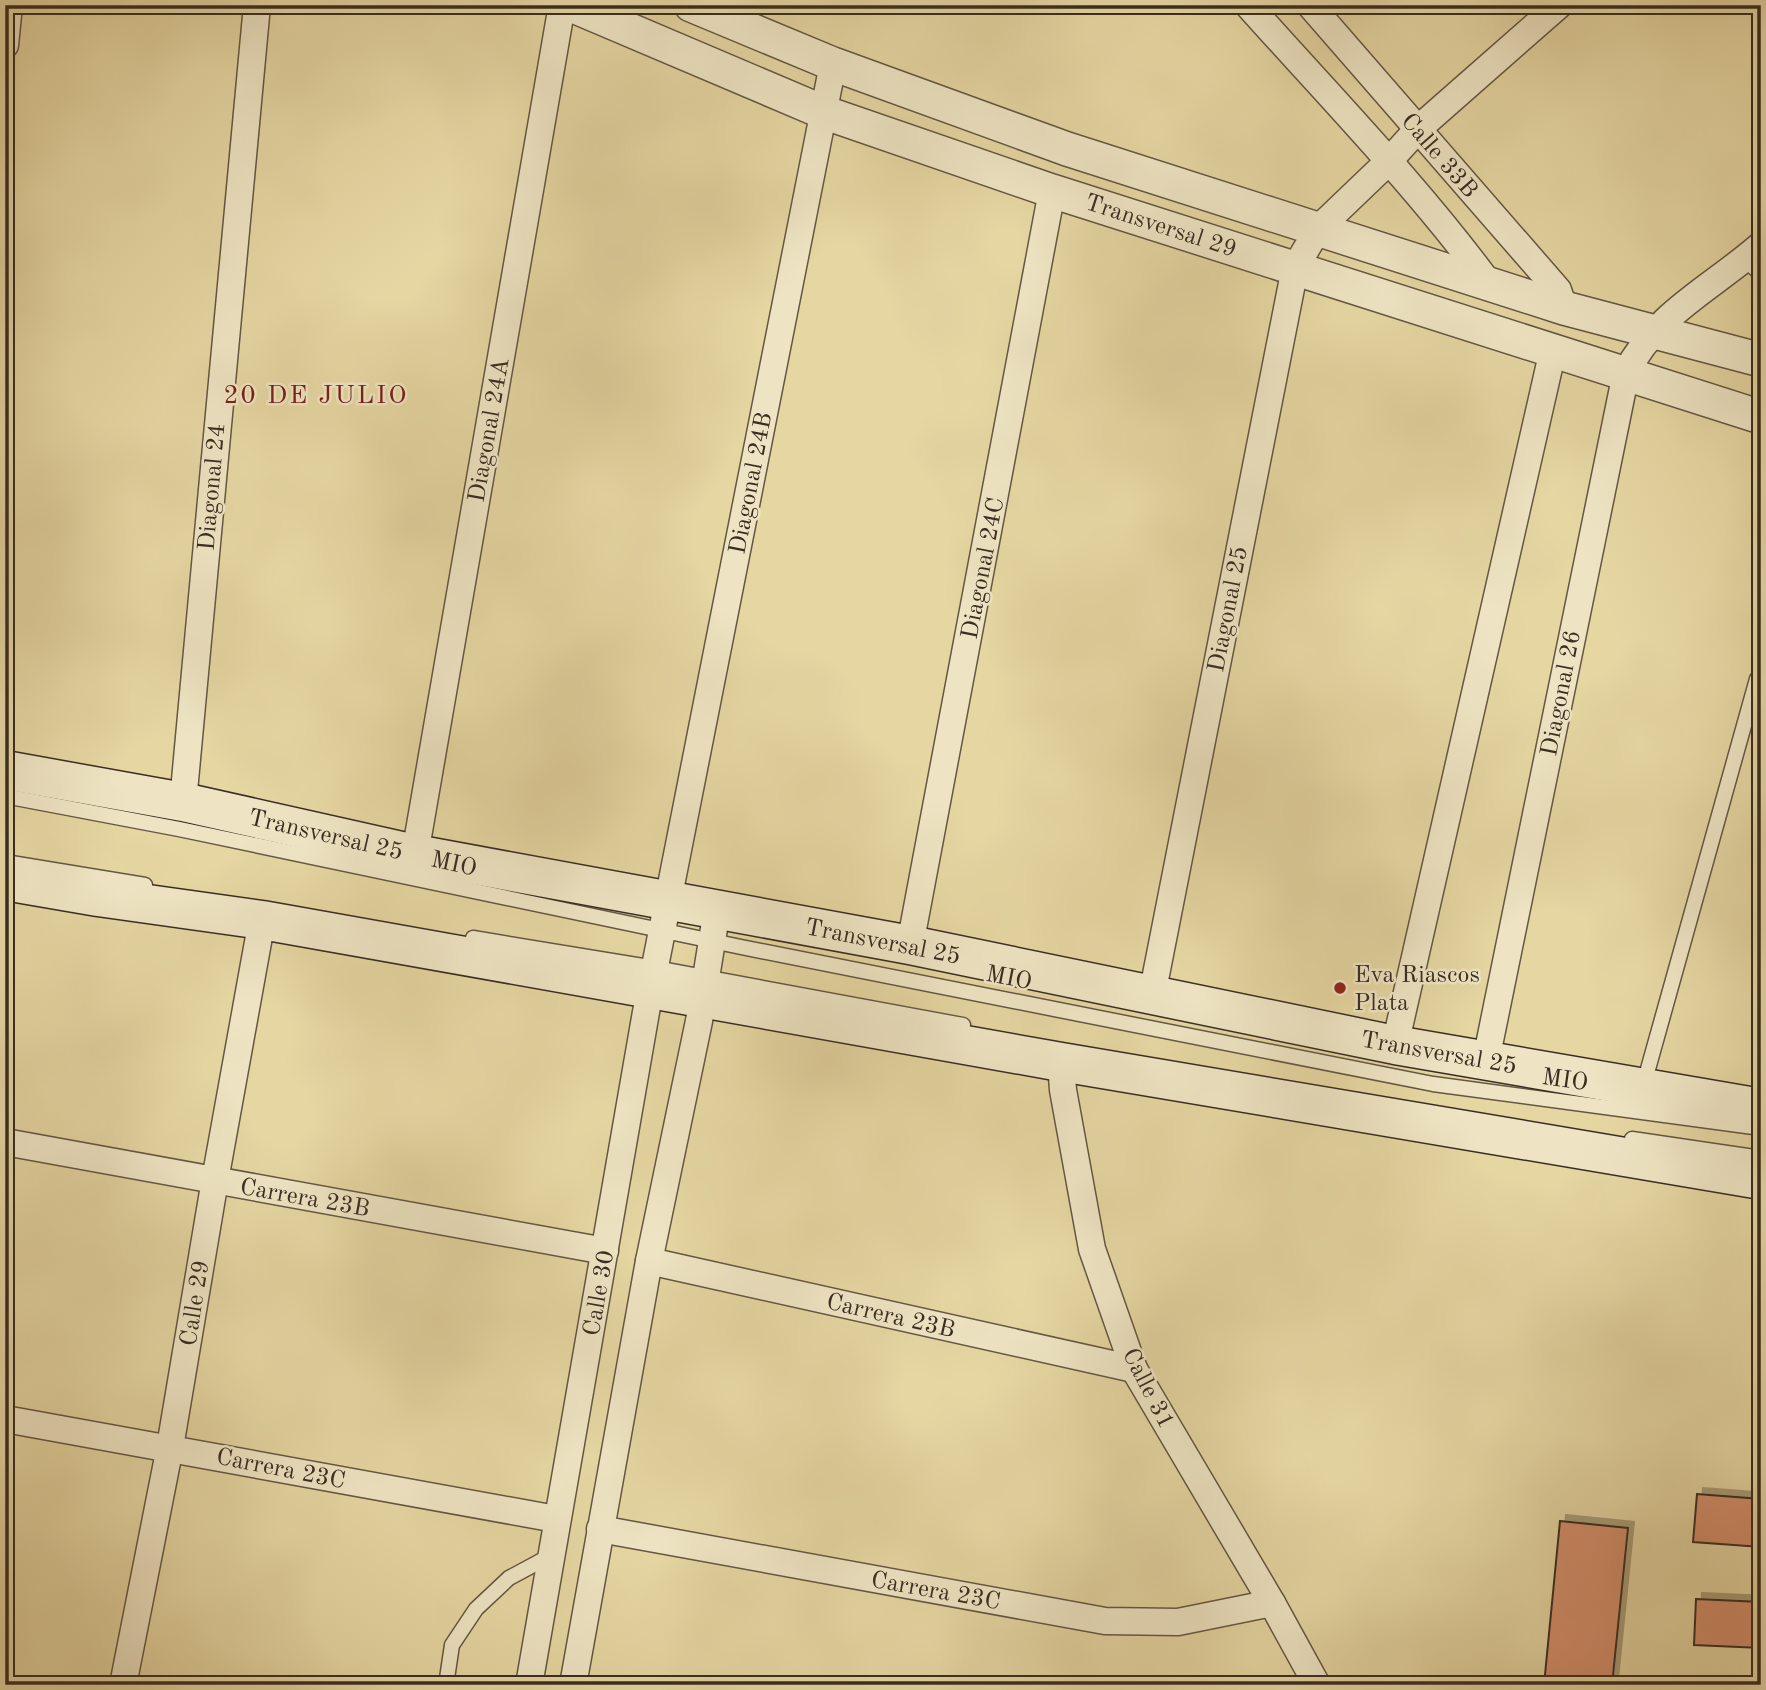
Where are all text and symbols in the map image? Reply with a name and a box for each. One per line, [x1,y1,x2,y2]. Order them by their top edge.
street label: Calle 33B [1396,110,1481,203]
street label: Transversal 29 [1082,191,1239,263]
street label: Diagonal 24A [465,356,514,504]
district label: 20 DE JULIO [223,383,409,409]
street label: Diagonal 24B [726,410,778,557]
street label: Diagonal 24 [195,422,231,552]
street label: Diagonal 24C [958,495,1009,641]
street label: Diagonal 25 [1205,544,1253,674]
street label: Diagonal 26 [1538,628,1586,758]
street label: Transversal 25 [246,806,405,865]
street label: MIO [428,848,479,882]
street label: Transversal 25 [803,916,962,970]
street label: MIO [984,963,1034,995]
place label: Eva Riascos Plata [1354,964,1480,1016]
marker: Eva Riascos Plata [1332,980,1348,996]
street label: Transversal 25 [1359,1028,1519,1080]
street label: MIO [1540,1066,1589,1096]
street label: Carrera 23B [238,1176,371,1222]
street label: Calle 30 [581,1249,619,1338]
street label: Calle 29 [177,1259,215,1348]
street label: Carrera 23B [824,1290,957,1343]
street label: Calle 31 [1117,1345,1178,1433]
street label: Carrera 23C [214,1446,347,1494]
street label: Carrera 23C [869,1569,1002,1615]

